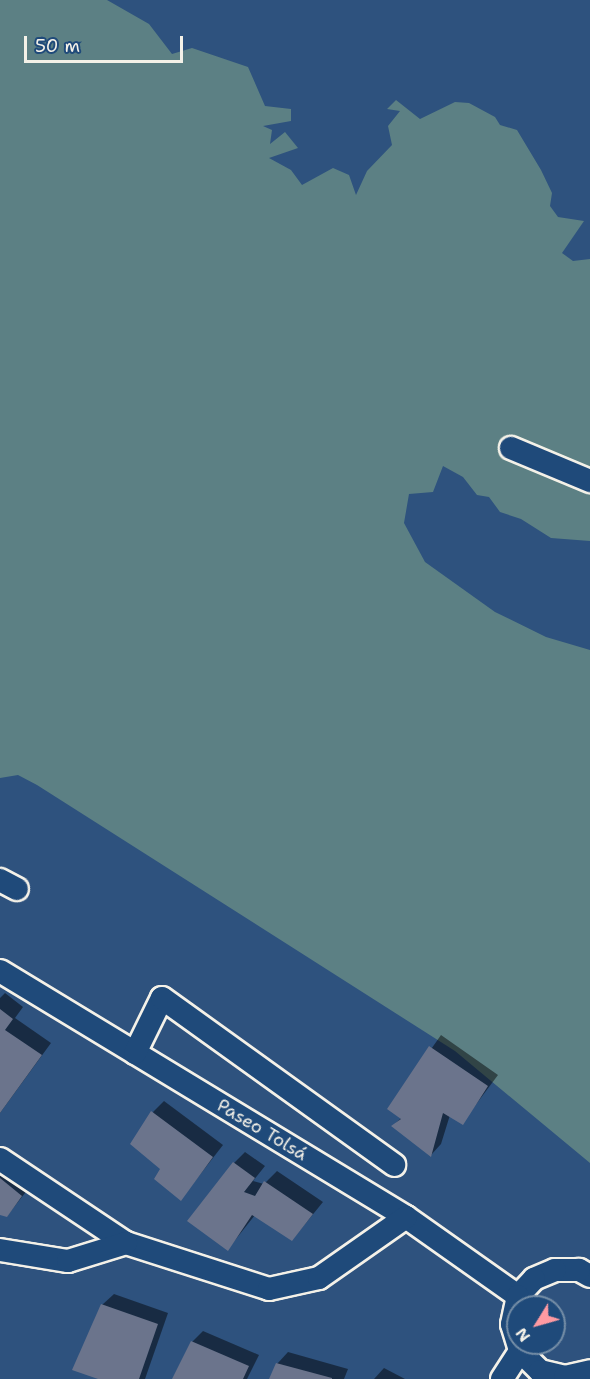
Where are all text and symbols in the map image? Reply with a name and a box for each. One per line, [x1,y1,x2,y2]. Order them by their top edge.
scale bar [27,24,186,62]
text: 50 m [35,34,80,58]
street label: Paseo Tolsá [213,1095,311,1165]
north arrow [506,1295,566,1355]
text: N [511,1324,535,1346]

